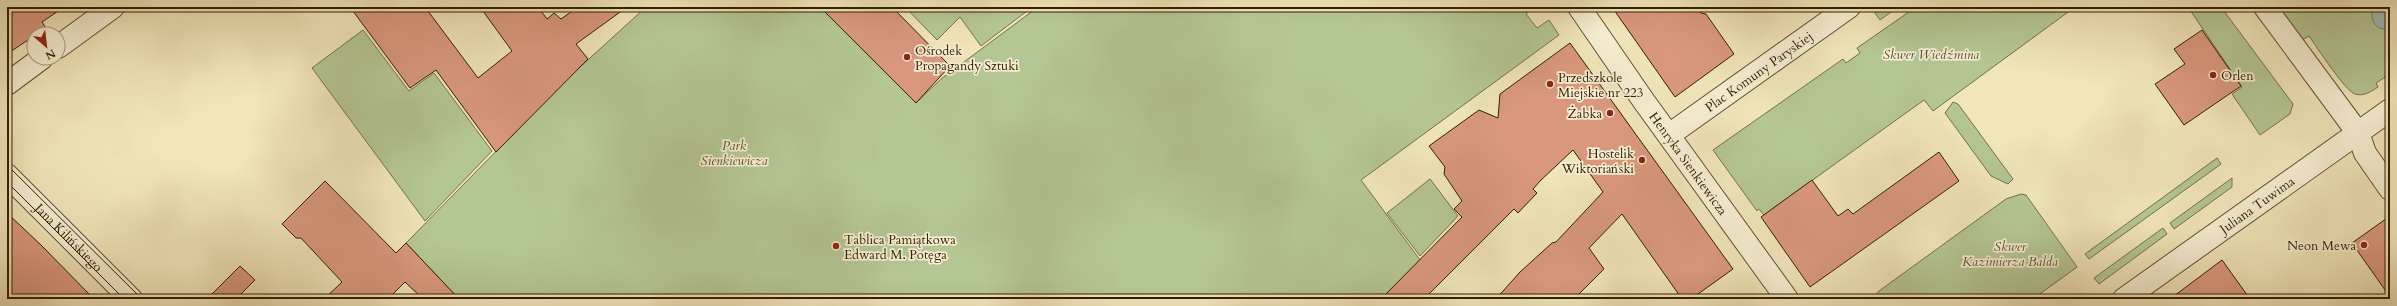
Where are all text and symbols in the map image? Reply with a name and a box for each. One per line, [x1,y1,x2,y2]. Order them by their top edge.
north arrow [26,26,66,66]
street label: Plac Komuny Paryskiej [1702,28,1817,117]
place label: Ośrodek Propagandy Sztuki [915,42,1019,75]
text: N [42,46,58,63]
park label: Skwer Wiedźmina [1883,46,1979,64]
marker: Ośrodek Propagandy Sztuki [902,52,912,62]
place label: Orlen [2221,67,2254,85]
place label: Przedszkole Miejskie nr 223 [1558,69,1643,102]
marker: Orlen [2208,70,2218,80]
marker: Przedszkole Miejskie nr 223 [1545,79,1555,89]
place label: Żabka [1568,105,1602,123]
marker: Żabka [1605,108,1615,118]
street label: Henryka Sienkiewicza [1645,109,1732,219]
park label: Park Sienkiewicza [701,137,768,170]
place label: Hostelik Wiktoriański [1561,145,1634,178]
marker: Hostelik Wiktoriański [1637,155,1647,165]
street label: Juliana Tuwima [2215,172,2299,239]
street label: Jana Kilińskiego [29,199,107,276]
place label: Tablica Pamiątkowa Edward M. Potęga [844,231,956,264]
place label: Neon Mewa [2287,237,2356,255]
park label: Skwer Kazimierza Balda [1962,238,2058,271]
marker: Neon Mewa [2359,240,2369,250]
marker: Tablica Pamiątkowa Edward M. Potęga [831,241,841,251]

